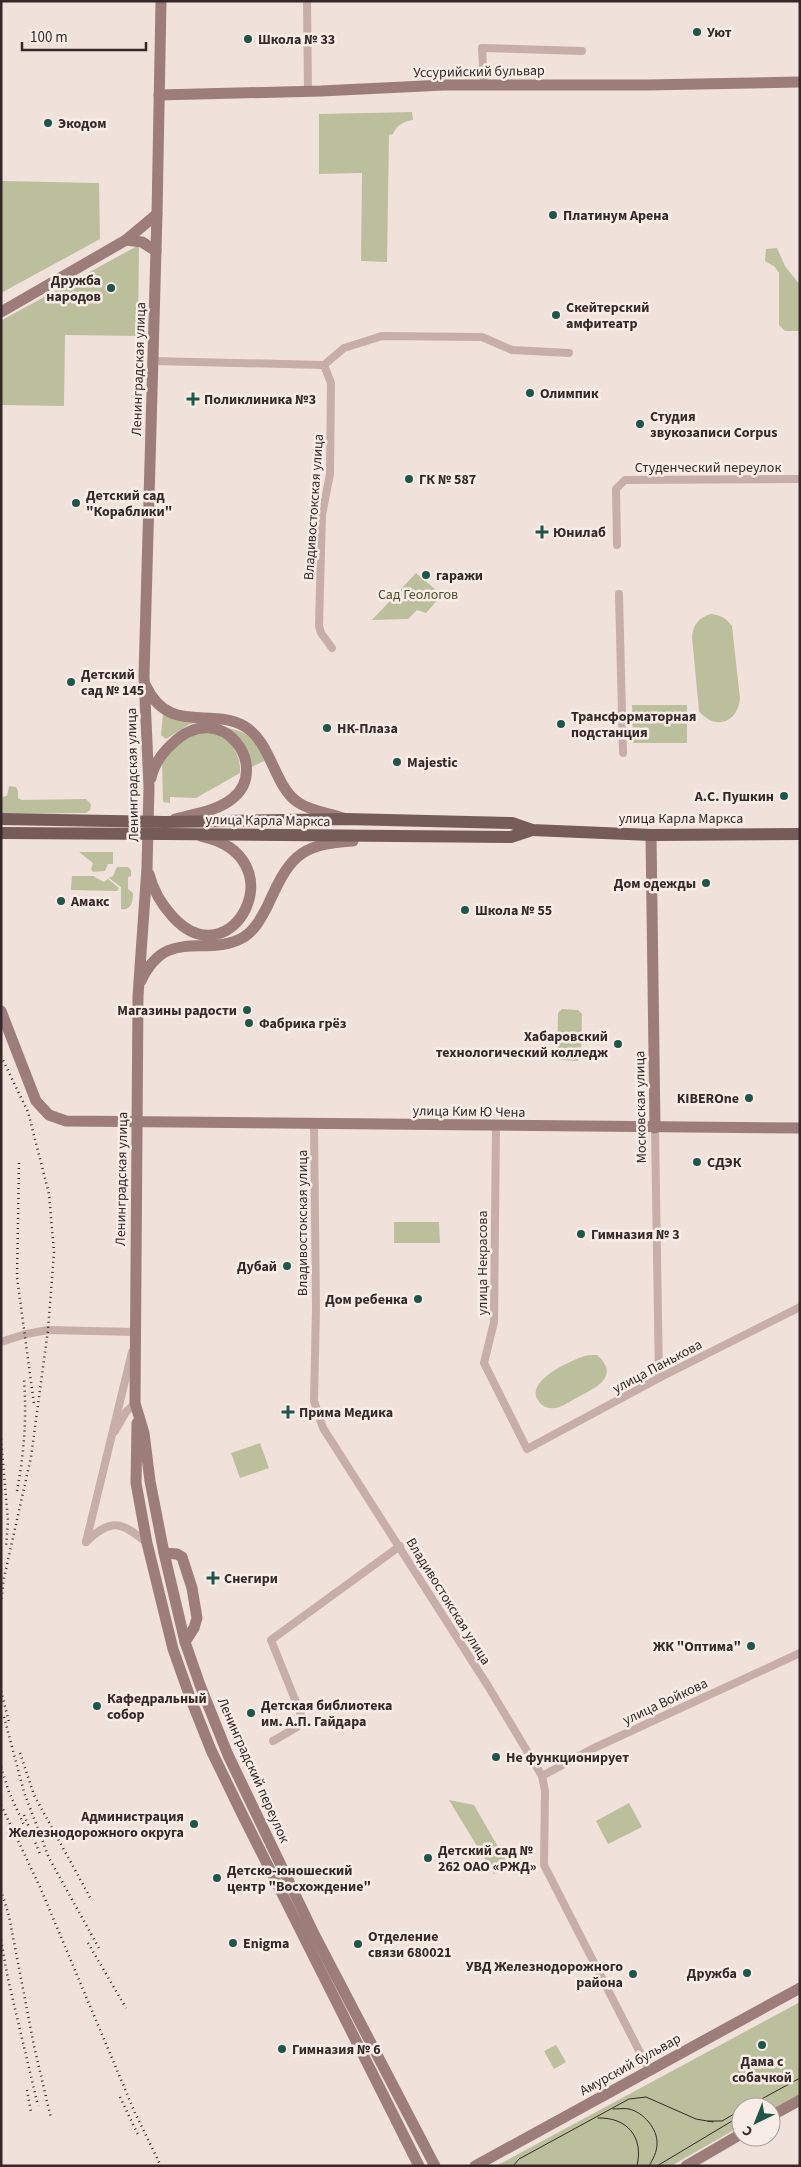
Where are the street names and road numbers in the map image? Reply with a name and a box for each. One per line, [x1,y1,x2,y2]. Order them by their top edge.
street label: Уссурийский бульвар [413,61,545,83]
street label: Ленинградская улица [127,302,151,436]
street label: Владивостокская улица [299,433,329,581]
street label: Студенческий переулок [635,458,781,478]
street label: Ленинградская улица [122,708,144,842]
street label: улица Карла Маркса [619,809,743,829]
street label: улица Карла Маркса [205,810,331,832]
street label: Московская улица [630,1051,652,1163]
street label: улица Ким Ю Чена [412,1101,526,1123]
street label: Ленинградская улица [111,1112,133,1246]
street label: Владивостокская улица [293,1150,313,1296]
street label: улица Некрасова [473,1211,493,1315]
street label: улица Панькова [609,1335,706,1399]
street label: Владивостокская улица [401,1534,495,1669]
street label: улица Войкова [620,1673,711,1730]
street label: Ленинградский переулок [212,1695,294,1846]
street label: Амурский бульвар [576,2029,685,2101]

